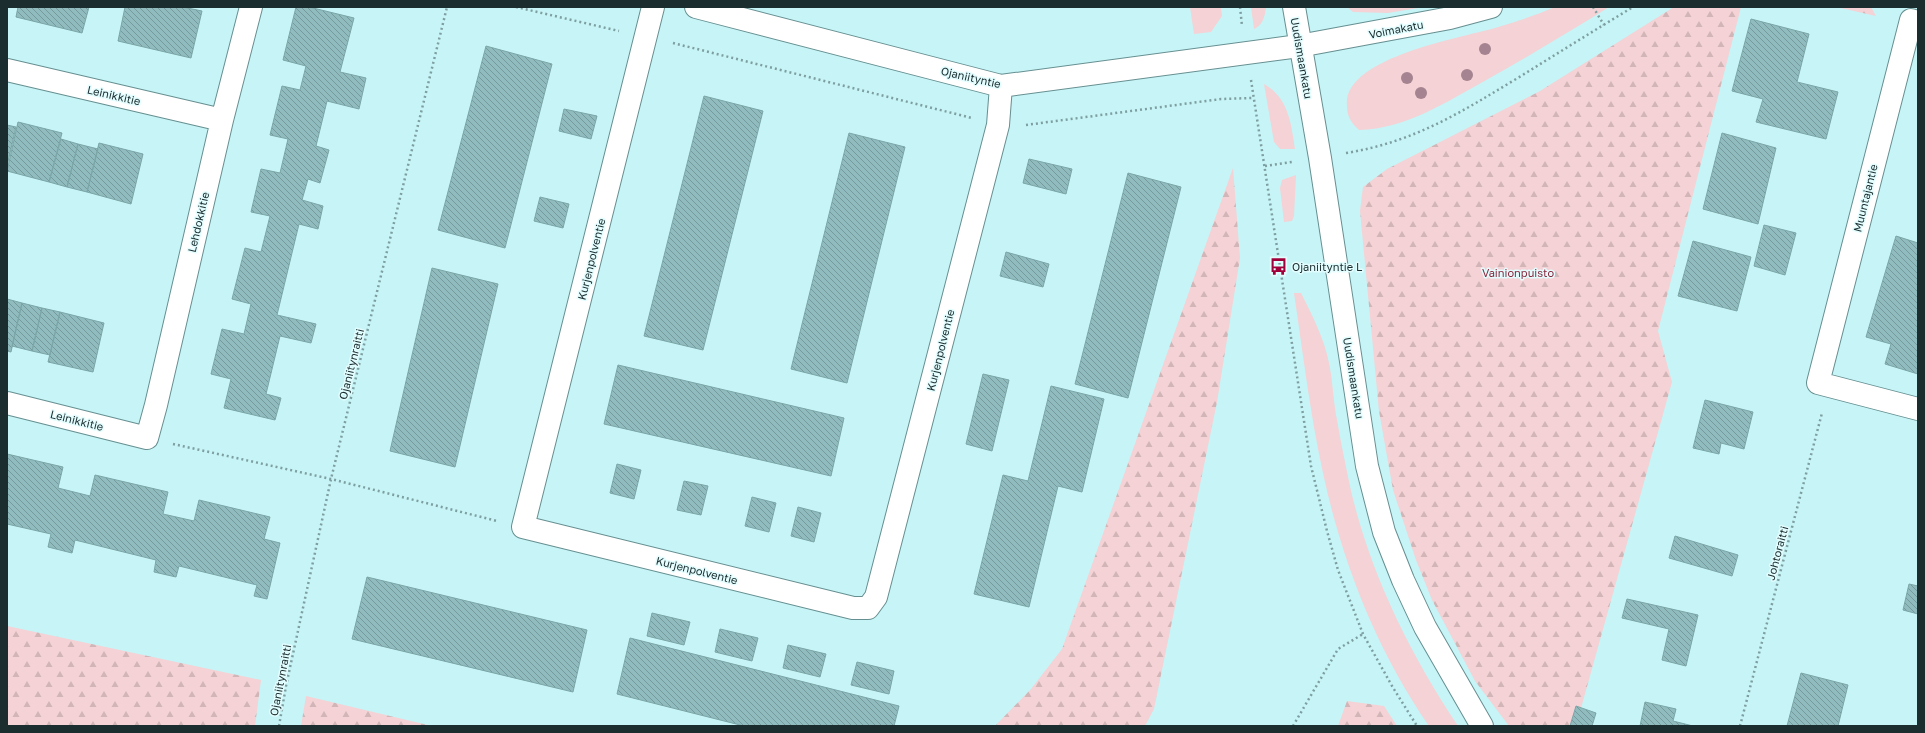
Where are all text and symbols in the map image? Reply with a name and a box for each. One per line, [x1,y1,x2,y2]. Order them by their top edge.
street label: Uudismaankatu [1288,16,1316,100]
street label: Voimakatu [1368,17,1424,41]
street label: Ojaniityntie [940,64,1002,90]
street label: Leinikkitie [86,83,142,107]
street label: Muuntajantie [1850,163,1880,233]
street label: Lehdokkitie [185,190,211,254]
street label: Kurjenpolventie [575,217,607,301]
bus stop icon: Ojaniityntie L [1269,256,1289,276]
place label: Ojaniityntie L [1292,260,1363,273]
park label: Vainionpuisto [1482,266,1554,279]
street label: Kurjenpolventie [924,308,956,392]
street label: Ojaniitynraitti [336,327,366,401]
street label: Uudismaankatu [1341,336,1367,420]
street label: Leinikkitie [49,407,105,433]
street label: Johtoraitti [1764,525,1790,581]
street label: Kurjenpolventie [655,554,739,586]
street label: Ojaniitynraitti [267,643,293,717]

